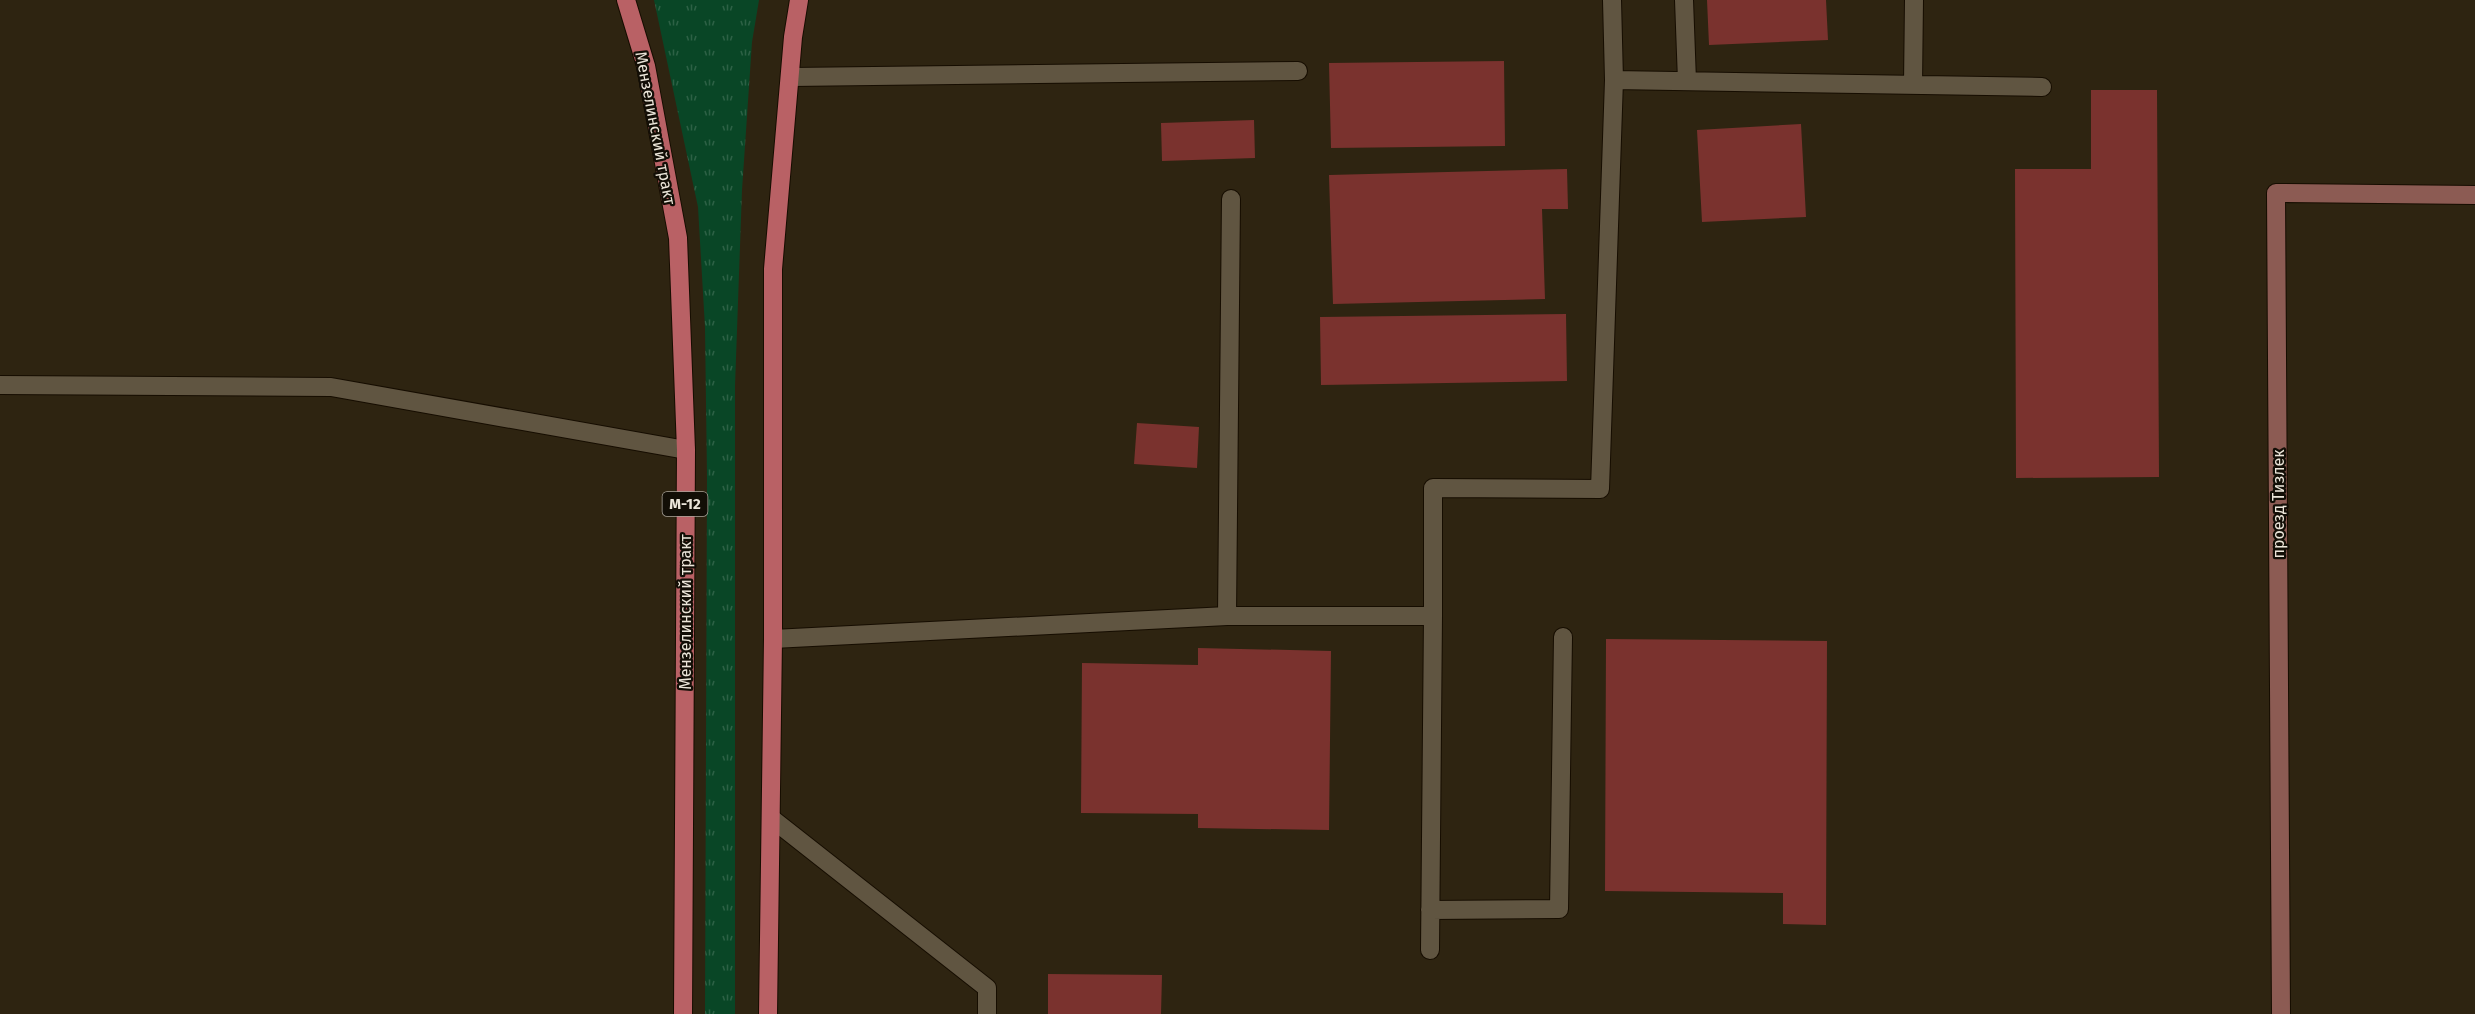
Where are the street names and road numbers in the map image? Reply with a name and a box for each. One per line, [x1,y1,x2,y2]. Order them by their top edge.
street label: Мензелинский тракт [631,50,680,207]
street label: проезд Тизлек [2269,449,2288,559]
road number: М-12 [662,492,708,516]
street label: Мензелинский тракт [676,533,695,690]

